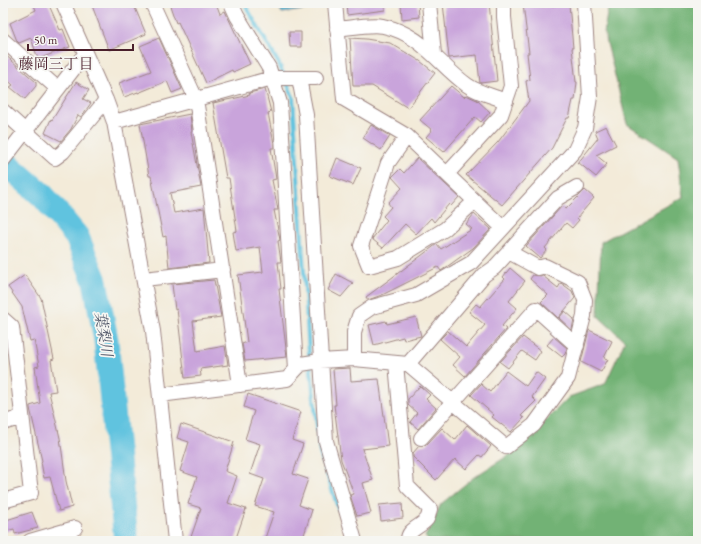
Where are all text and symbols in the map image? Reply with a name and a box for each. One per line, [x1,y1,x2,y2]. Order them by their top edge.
scale bar [28,26,133,52]
text: 50 m [34,32,58,48]
district label: 藤岡三丁目 [18,54,94,73]
water label: 葉梨川 [91,310,117,360]

